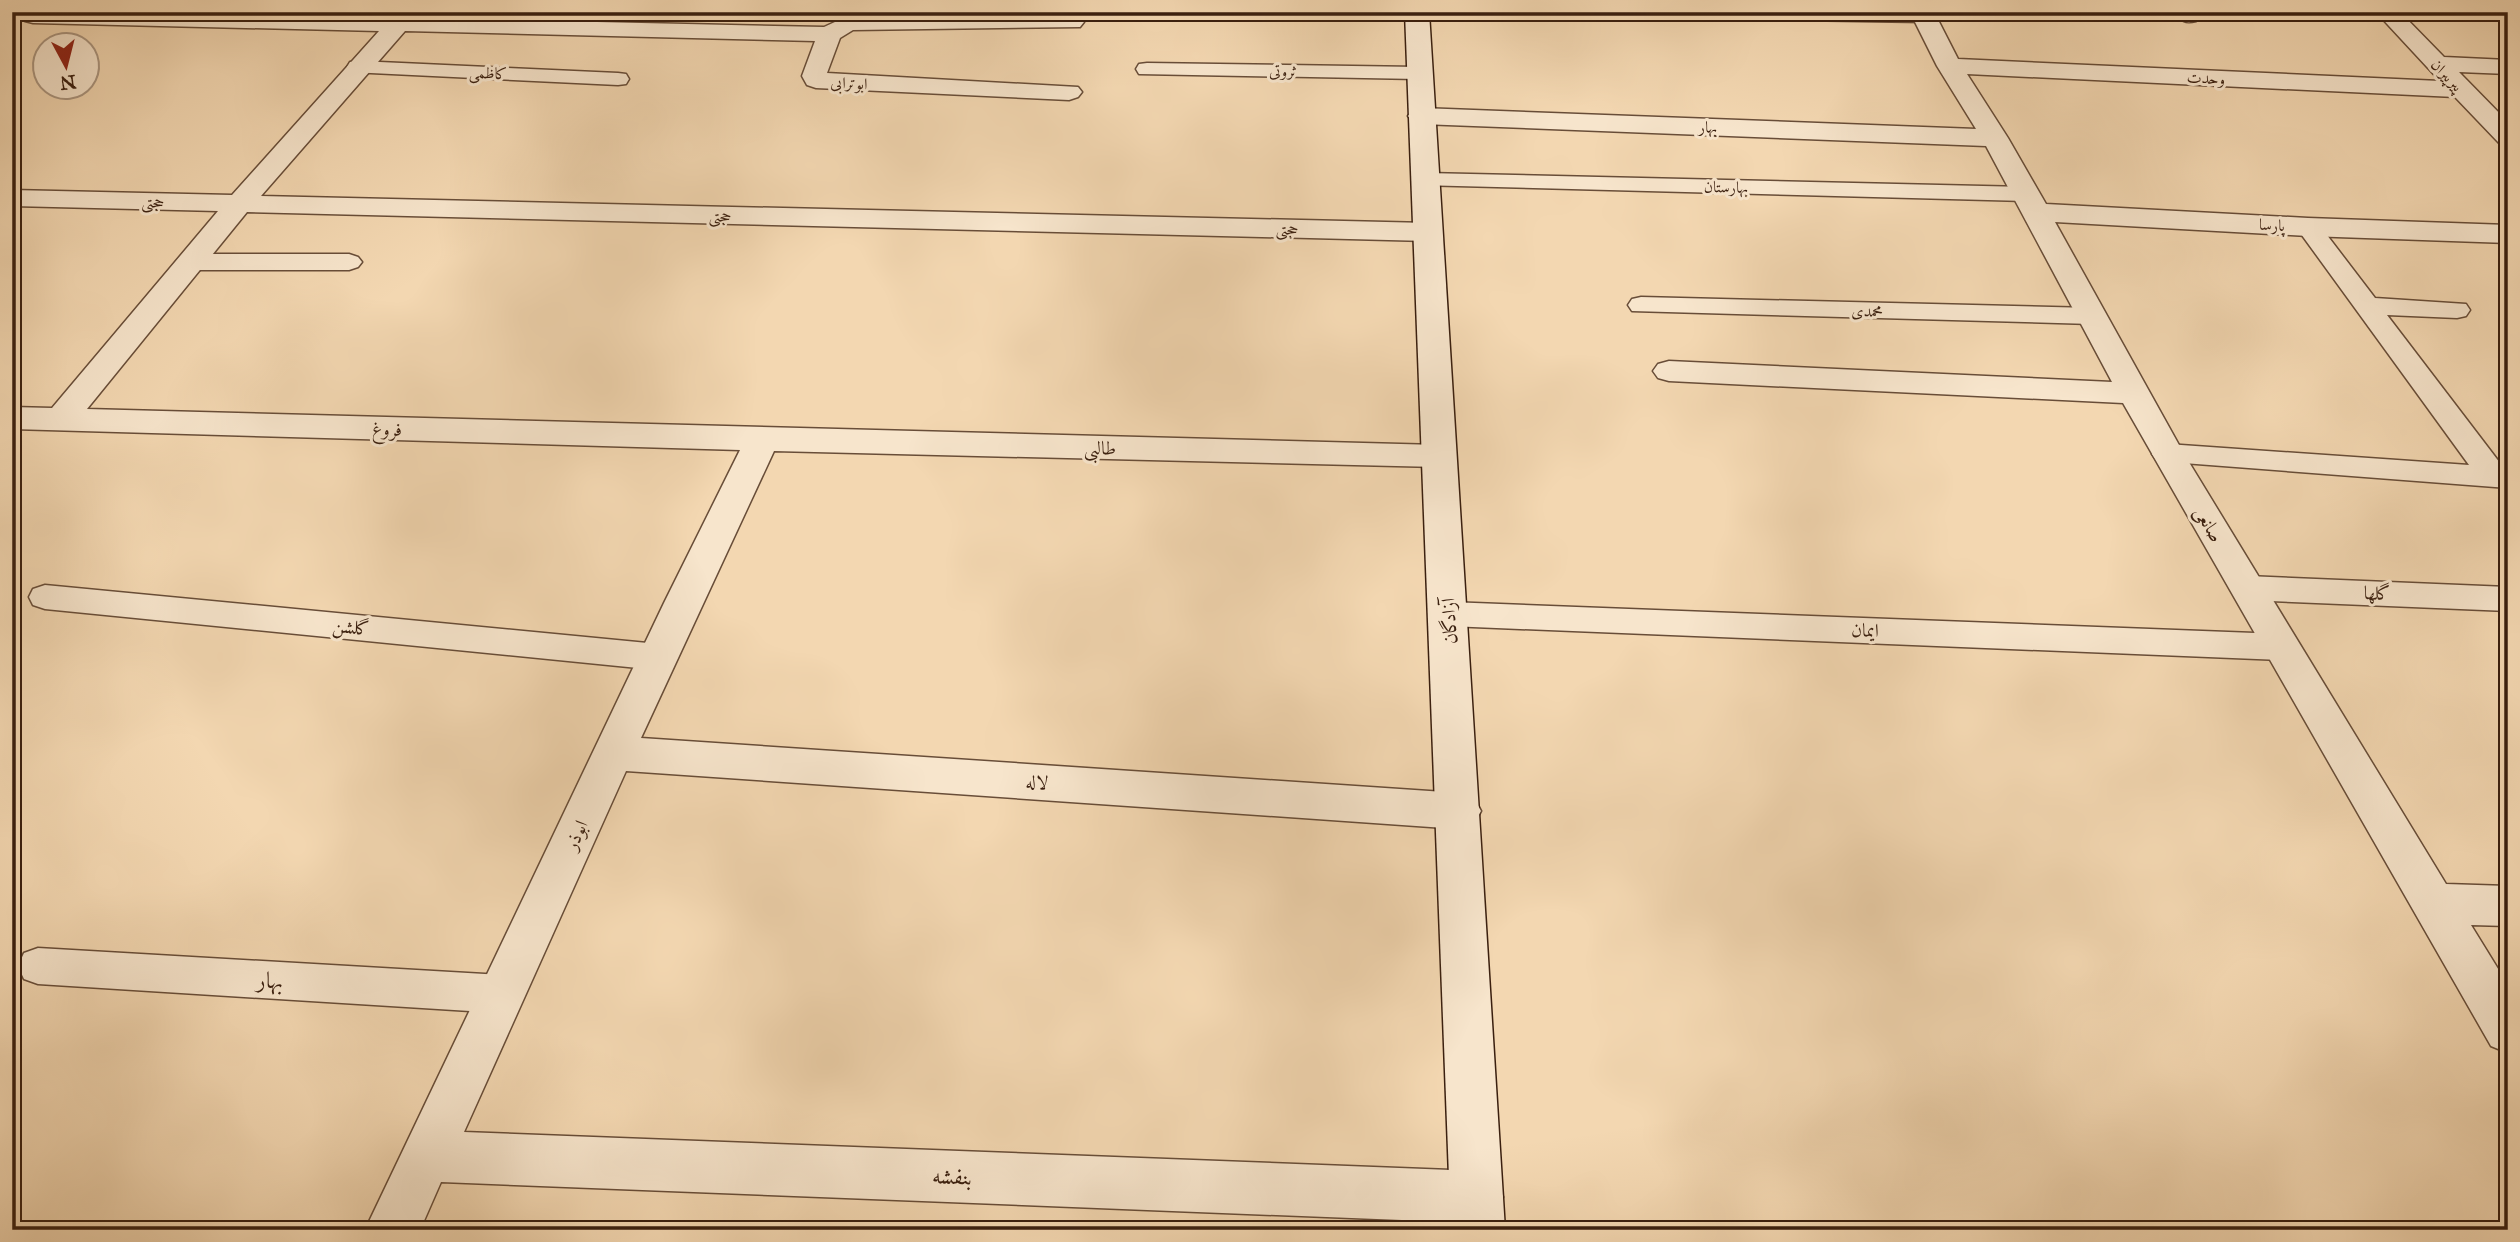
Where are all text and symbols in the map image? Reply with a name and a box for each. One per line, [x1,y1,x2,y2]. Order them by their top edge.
north arrow [32,32,102,102]
street label: پیرپیران [2426,55,2468,97]
street label: ثروتی [1269,61,1297,81]
street label: کاظمی [468,63,508,85]
street label: وحدت [2186,68,2226,88]
text: N [59,70,77,95]
street label: ابوترابی [830,73,868,95]
street label: بهار [1696,117,1718,138]
street label: بهارستان [1704,177,1748,198]
street label: حجتی [141,192,165,214]
street label: حجتی [708,206,732,228]
street label: پارسا [2258,215,2286,237]
street label: حجتی [1275,219,1299,241]
street label: محمدی [1851,301,1883,321]
street label: فروغ [371,417,402,445]
street label: طالبی [1084,436,1116,464]
street label: صانعی [2188,502,2229,547]
street label: گلها [2363,581,2391,605]
street label: آزادگان [1436,595,1462,645]
street label: گلشن [331,614,371,642]
street label: ایمان [1851,618,1879,642]
street label: لاله [1025,770,1049,794]
street label: ابوذر [558,816,594,856]
street label: بهار [254,965,284,996]
street label: بنفشه [932,1161,972,1191]

